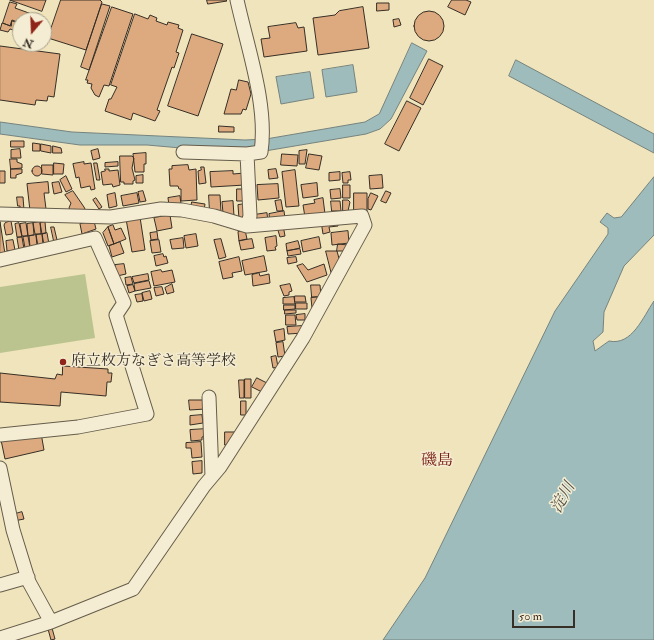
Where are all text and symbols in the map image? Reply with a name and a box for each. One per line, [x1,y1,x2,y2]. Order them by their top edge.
north arrow [12,12,52,52]
text: N [21,35,35,51]
place label: 府立枚方なぎさ高等学校 [71,353,236,371]
marker: 府立枚方なぎさ高等学校 [58,357,68,367]
district label: 磯島 [421,452,453,472]
water label: 淀川 [548,479,580,517]
scale bar [514,602,577,628]
text: 50 m [519,609,542,624]

